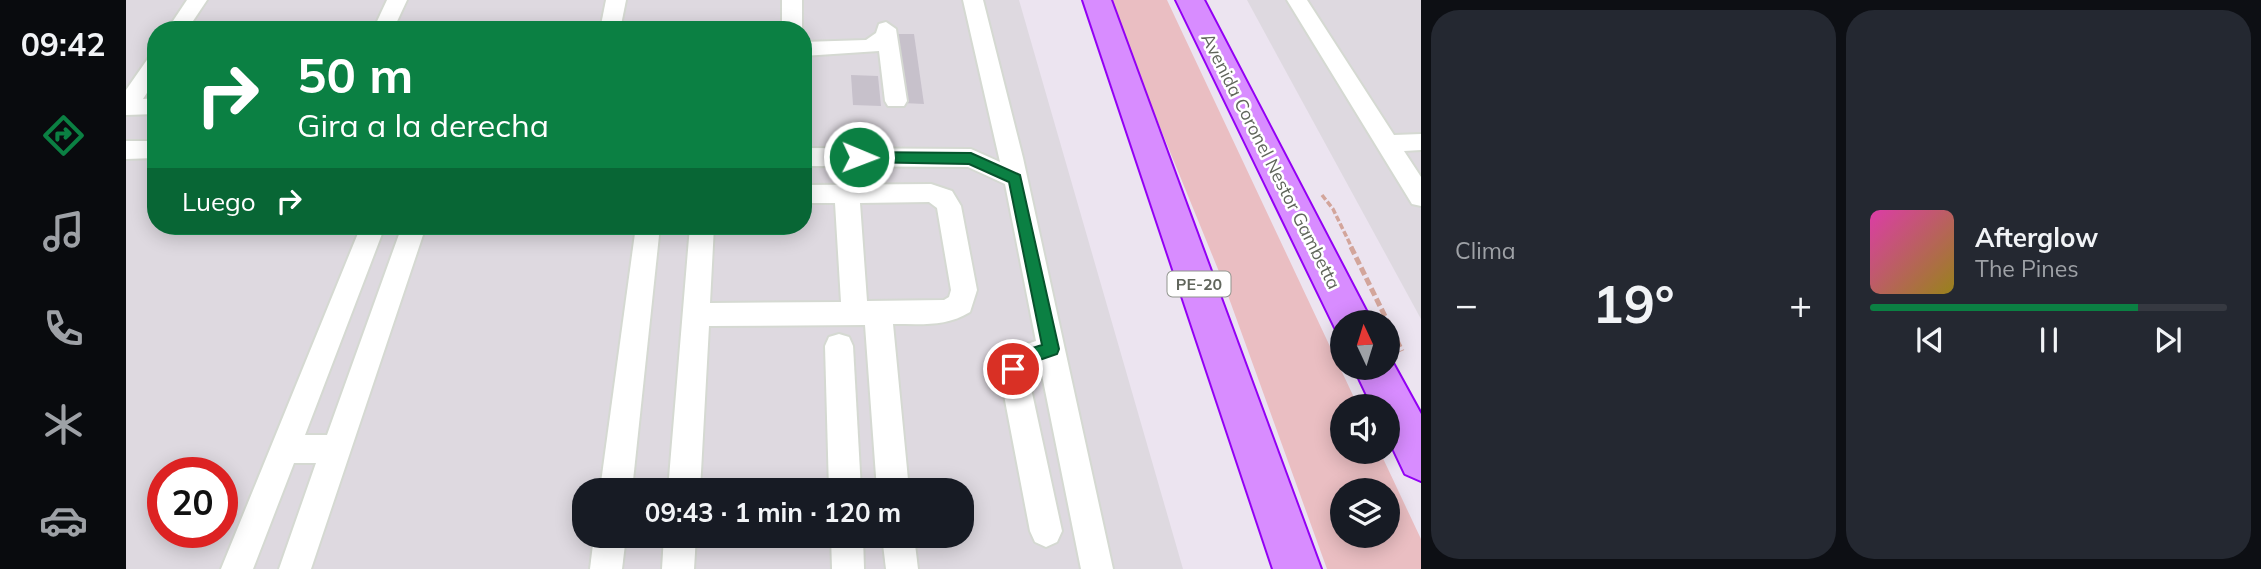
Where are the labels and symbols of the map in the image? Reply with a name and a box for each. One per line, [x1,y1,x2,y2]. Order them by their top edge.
street label: Avenida Coronel Nestor Gambetta [1196,29,1346,293]
position arrow [822,120,896,194]
road number: PE-20 [1168,272,1230,296]
north arrow [1330,310,1400,380]
pin [983,339,1043,399]
speed limit sign: 20 [147,457,238,548]

